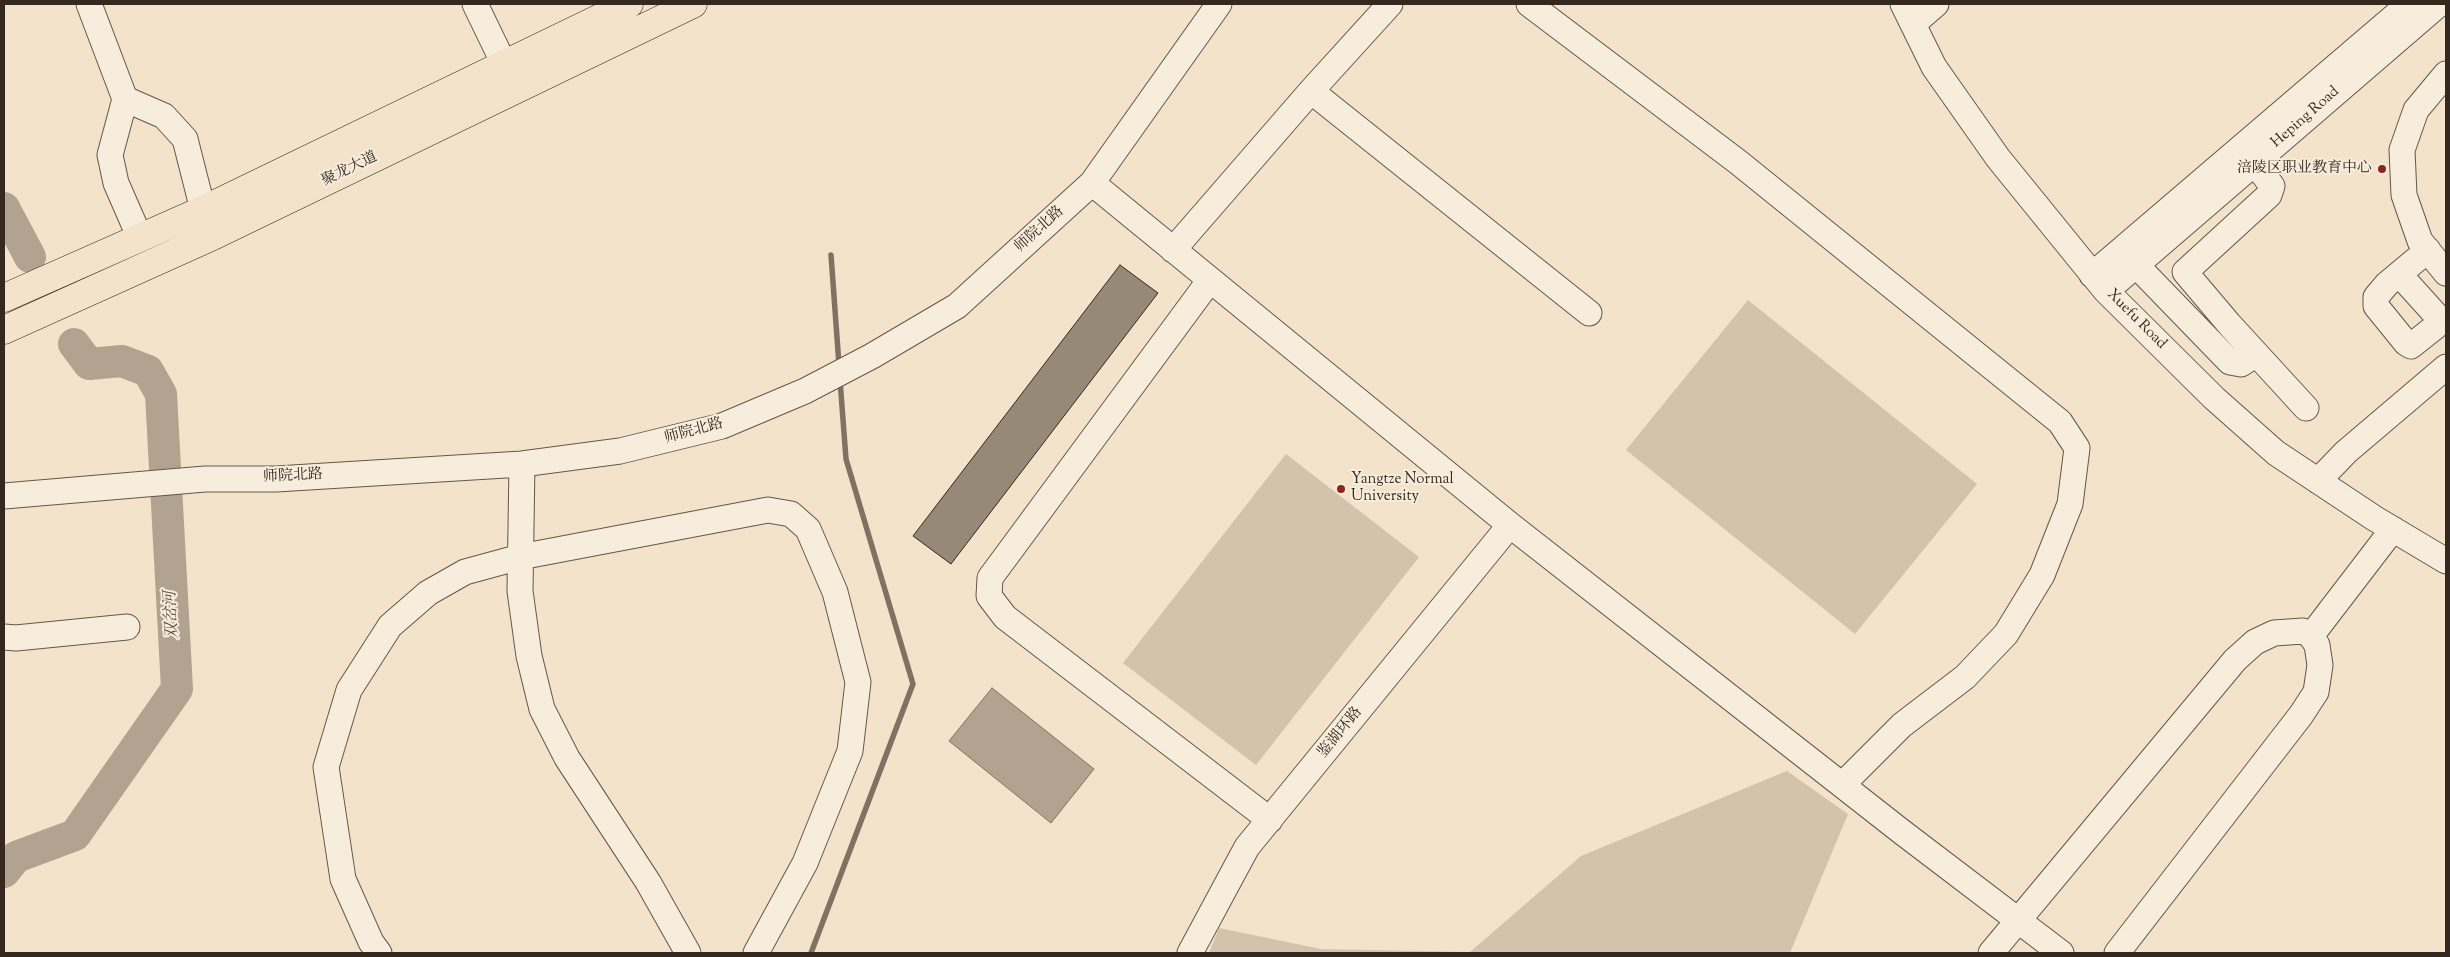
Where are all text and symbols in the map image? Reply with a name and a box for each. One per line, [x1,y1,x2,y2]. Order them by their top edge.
street label: Heping Road [2268,84,2344,152]
street label: 聚龙大道 [319,149,381,191]
place label: 涪陵区职业教育中心 [2237,160,2372,178]
marker: 涪陵区职业教育中心 [2376,163,2388,175]
street label: 师院北路 [1012,203,1068,257]
street label: Xuefu Road [2102,286,2170,354]
street label: 师院北路 [663,416,725,448]
street label: 师院北路 [263,466,323,488]
place label: Yangtze Normal University [1351,471,1454,506]
marker: Yangtze Normal University [1335,483,1347,495]
water label: 双岔河 [162,591,184,639]
street label: 鉴湖环路 [1315,704,1367,762]

